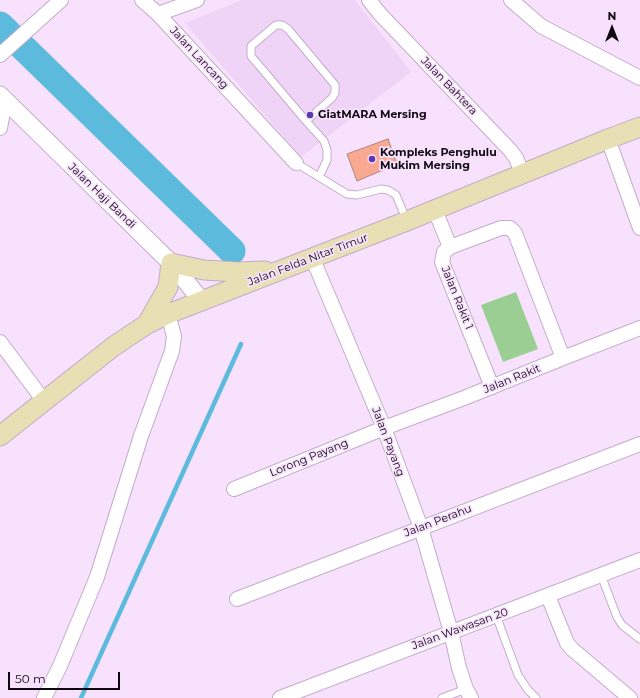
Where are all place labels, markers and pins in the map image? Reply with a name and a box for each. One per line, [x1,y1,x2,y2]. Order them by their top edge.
place label: GiatMARA Mersing [318,108,427,122]
marker: GiatMARA Mersing [305,110,315,120]
place label: Kompleks Penghulu Mukim Mersing [380,146,497,172]
marker: Kompleks Penghulu Mukim Mersing [367,154,377,164]

